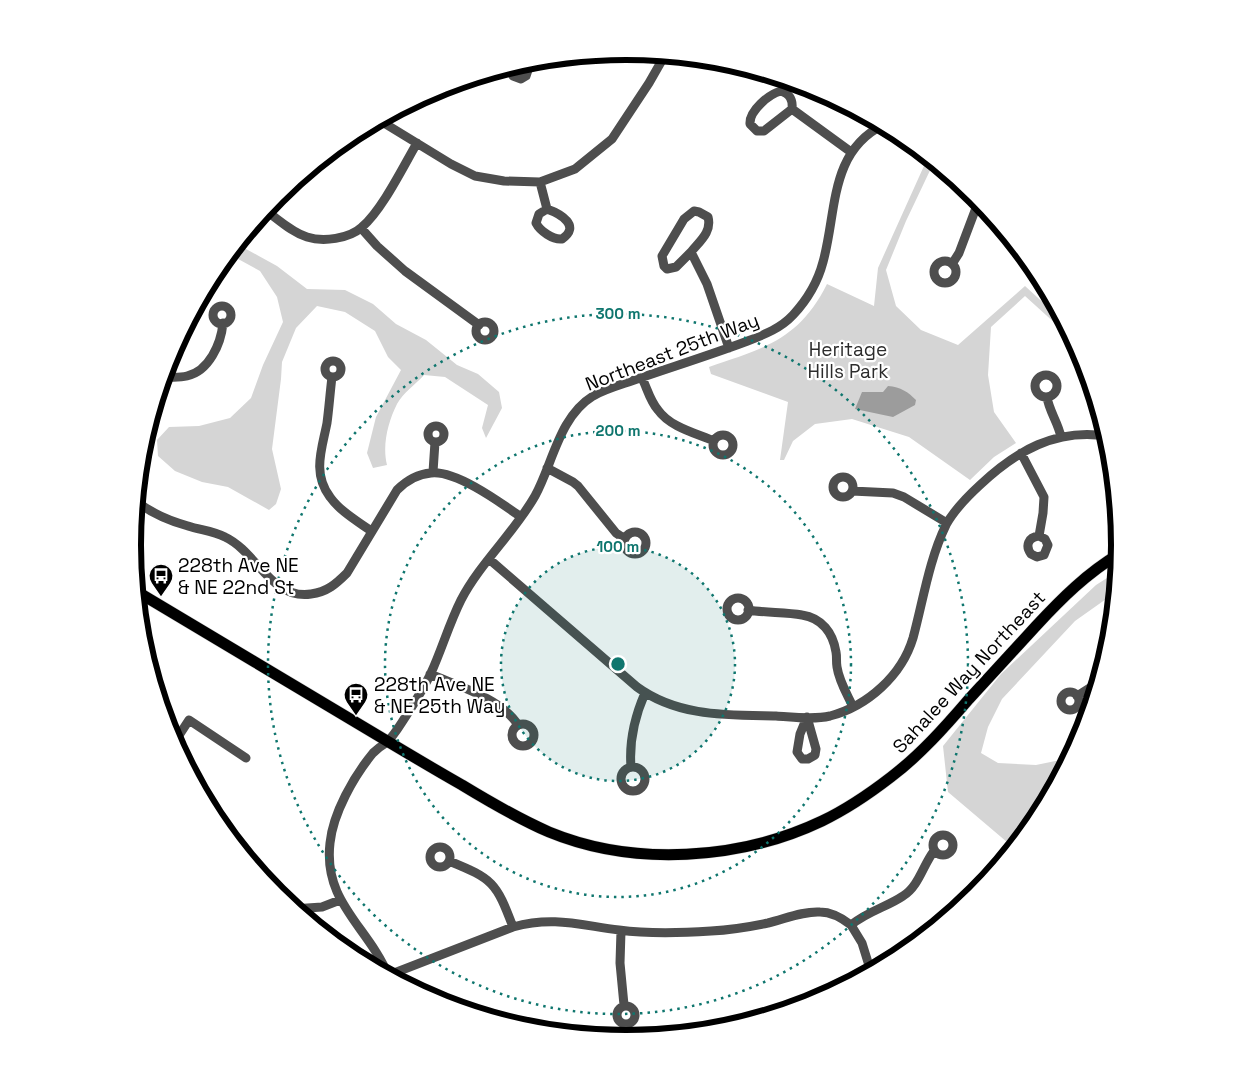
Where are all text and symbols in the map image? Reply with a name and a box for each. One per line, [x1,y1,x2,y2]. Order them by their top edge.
text: 300 m [595,304,641,323]
street label: Northeast 25th Way [582,307,762,397]
park label: Heritage Hills Park [808,337,888,384]
text: 200 m [596,421,640,440]
text: 100 m [597,537,639,556]
place label: 228th Ave NE & NE 22nd St [178,553,299,600]
bus stop icon: 228th Ave NE & NE 22nd St [148,563,174,597]
street label: Sahalee Way Northeast [887,586,1051,758]
centre of rings [609,655,627,673]
place label: 228th Ave NE & NE 25th Way [374,672,505,719]
bus stop icon: 228th Ave NE & NE 25th Way [343,682,369,716]

